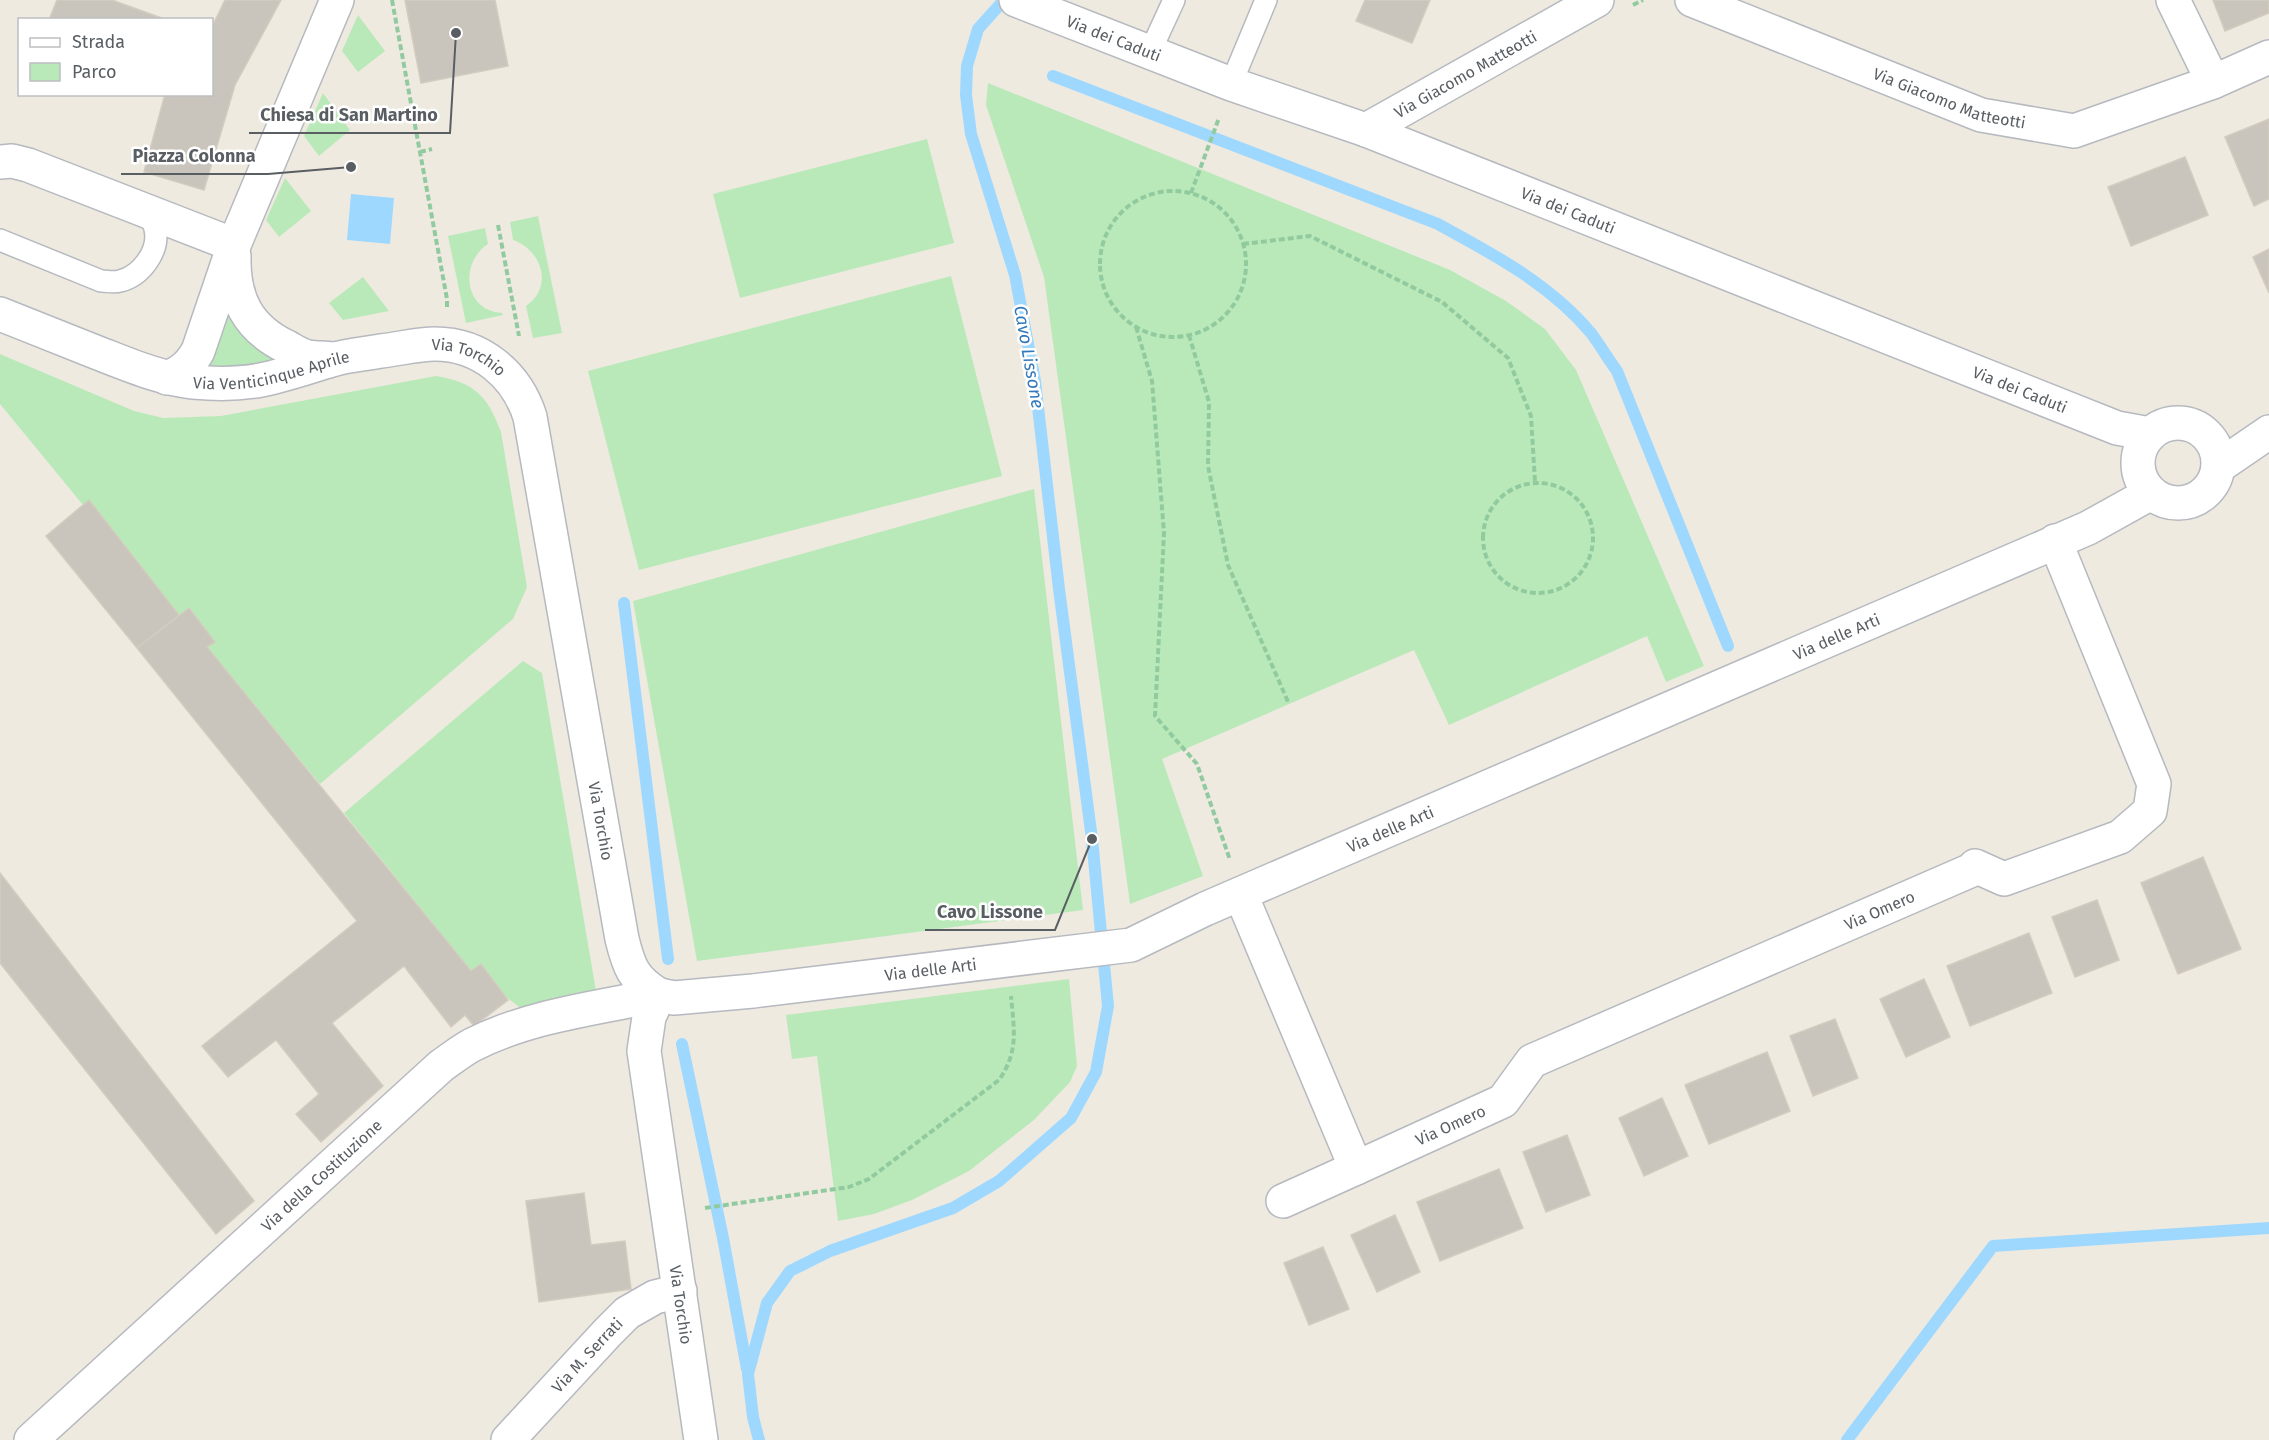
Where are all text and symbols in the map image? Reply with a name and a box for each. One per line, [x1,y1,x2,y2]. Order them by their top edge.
street label: Via dei Caduti [1064,12,1164,66]
legend [18,18,213,96]
street label: Via Giacomo Matteotti [1391,27,1540,122]
text: Strada [72,31,125,53]
text: Parco [72,61,116,83]
street label: Via Giacomo Matteotti [1870,64,2027,133]
callout: Chiesa di San Martino [249,97,450,133]
text: Chiesa di San Martino [260,104,438,126]
callout: Piazza Colonna [121,138,268,174]
text: Piazza Colonna [132,145,256,167]
street label: Via dei Caduti [1518,183,1618,238]
water label: Cavo Lissone [1009,304,1049,410]
street label: Via Torchio [432,335,510,380]
street label: Via Venticinque Aprile [192,347,351,393]
street label: Via dei Caduti [1970,363,2070,417]
street label: Via delle Arti [1790,610,1883,664]
street label: Via Torchio [584,780,617,862]
street label: Via delle Arti [1344,802,1437,857]
street label: Via Omero [1841,887,1918,934]
callout: Cavo Lissone [925,894,1055,930]
text: Cavo Lissone [937,901,1043,923]
street label: Via delle Arti [883,955,978,985]
street label: Via Omero [1413,1101,1489,1150]
street label: Via della Costituzione [257,1116,386,1235]
street label: Via Torchio [666,1264,696,1346]
street label: Via M. Serrati [548,1314,627,1397]

